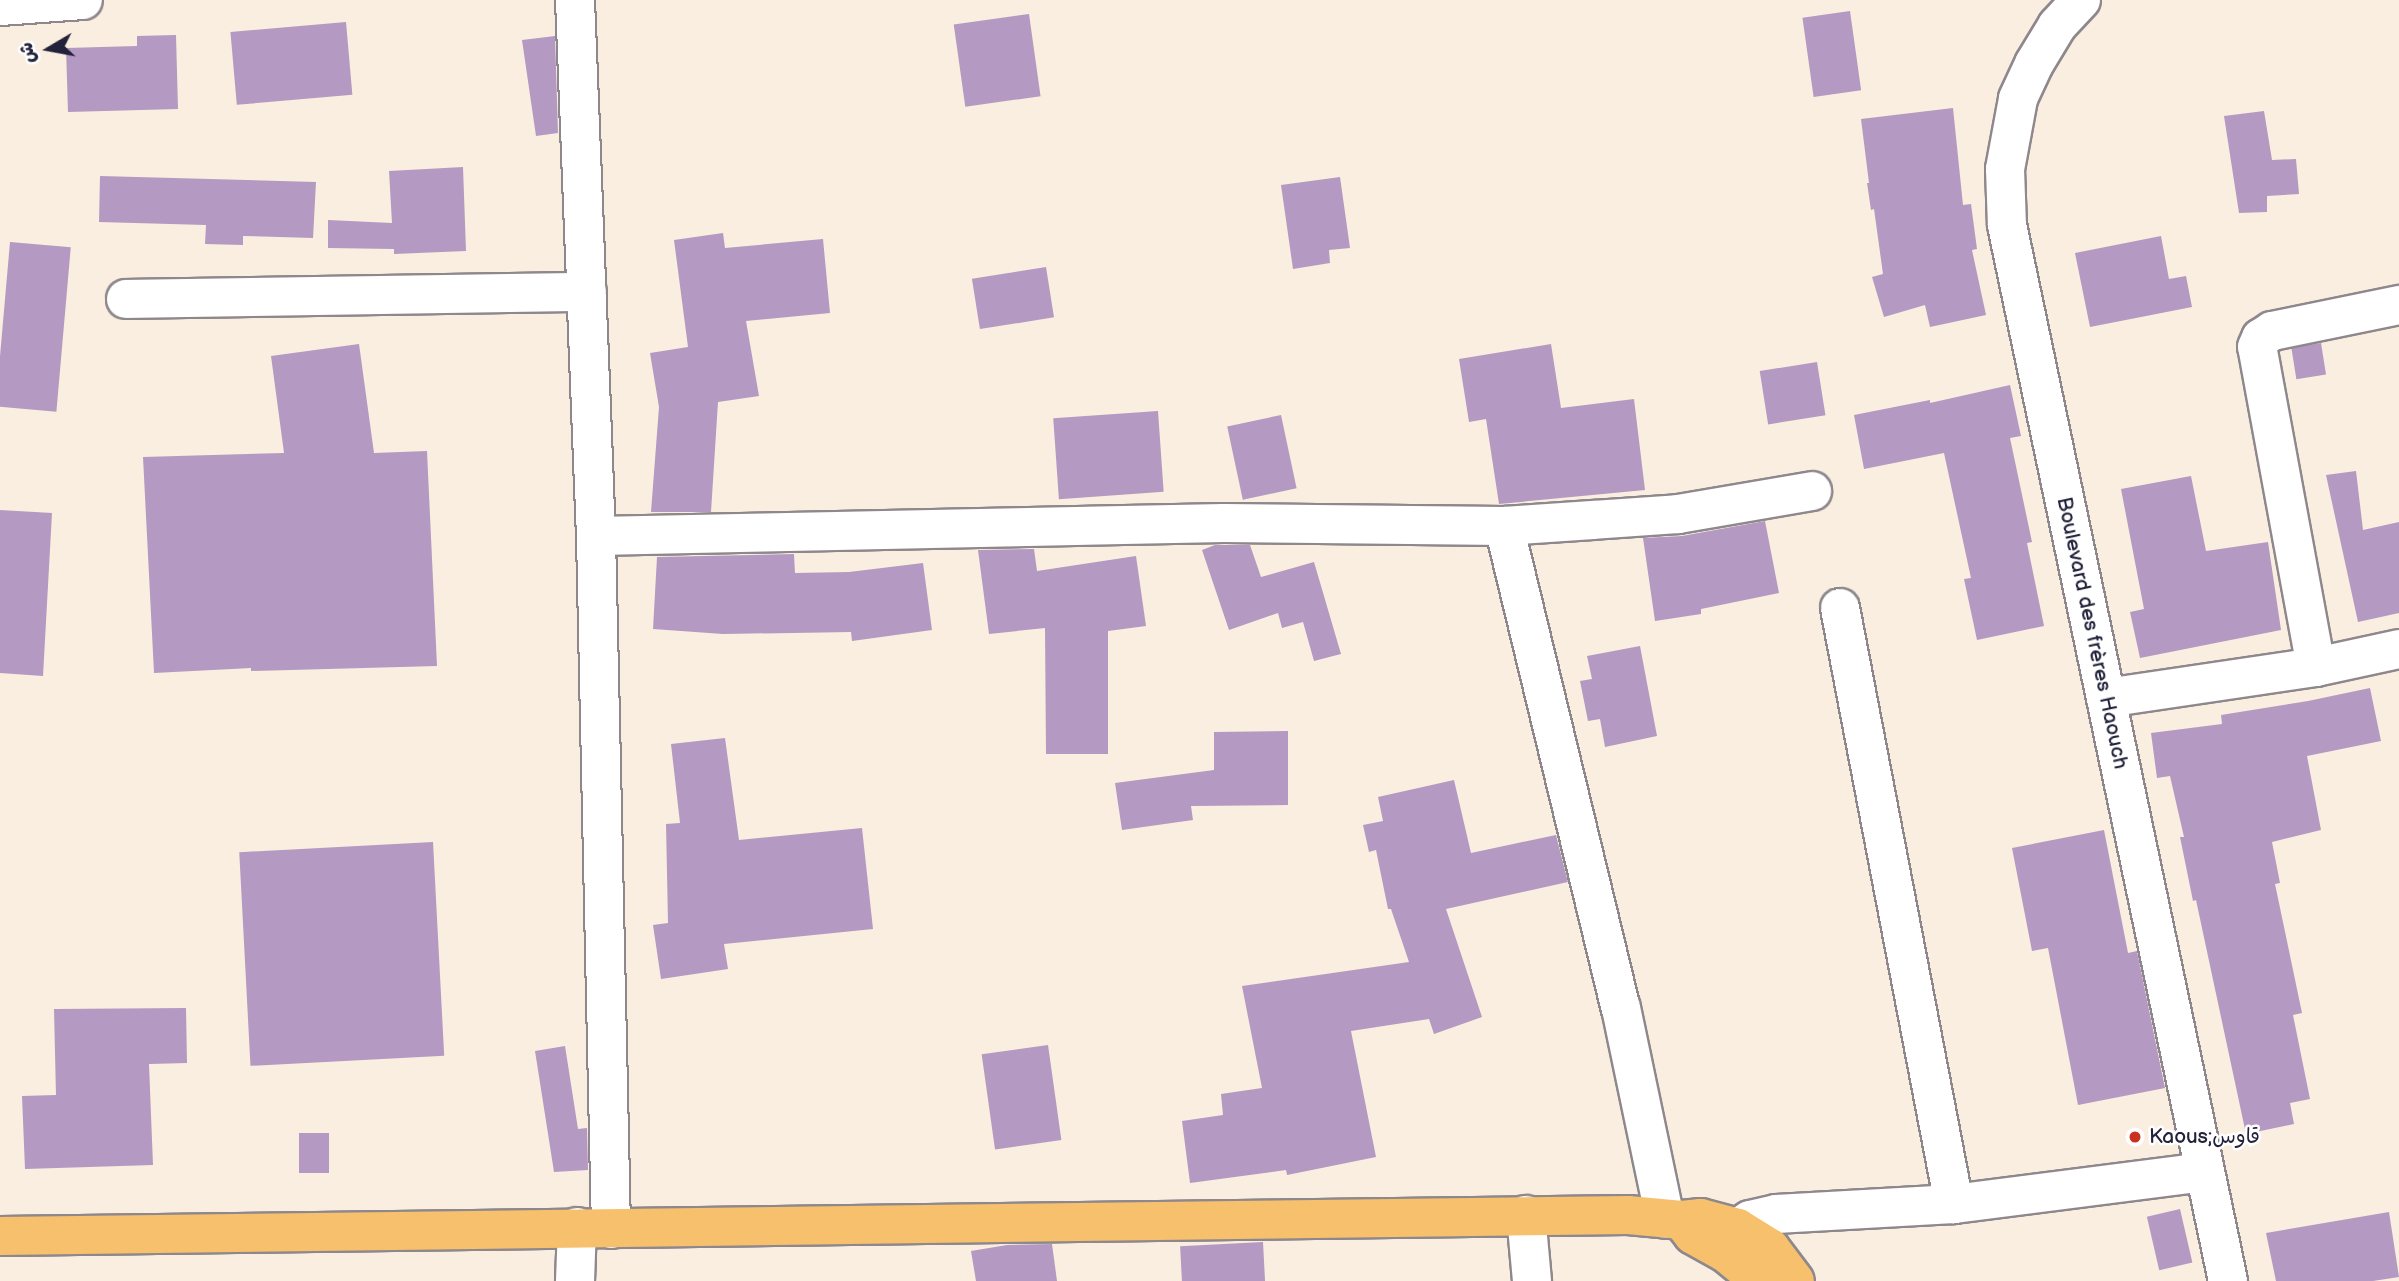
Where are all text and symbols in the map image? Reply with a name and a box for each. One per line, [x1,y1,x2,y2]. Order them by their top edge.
north arrow [14,14,84,84]
text: ش [15,40,41,65]
street label: Boulevard des frères Haouch [2051,495,2133,771]
place label: Kaous;قاوس [2149,1124,2260,1150]
marker: Kaous;قاوس [2127,1129,2143,1145]

